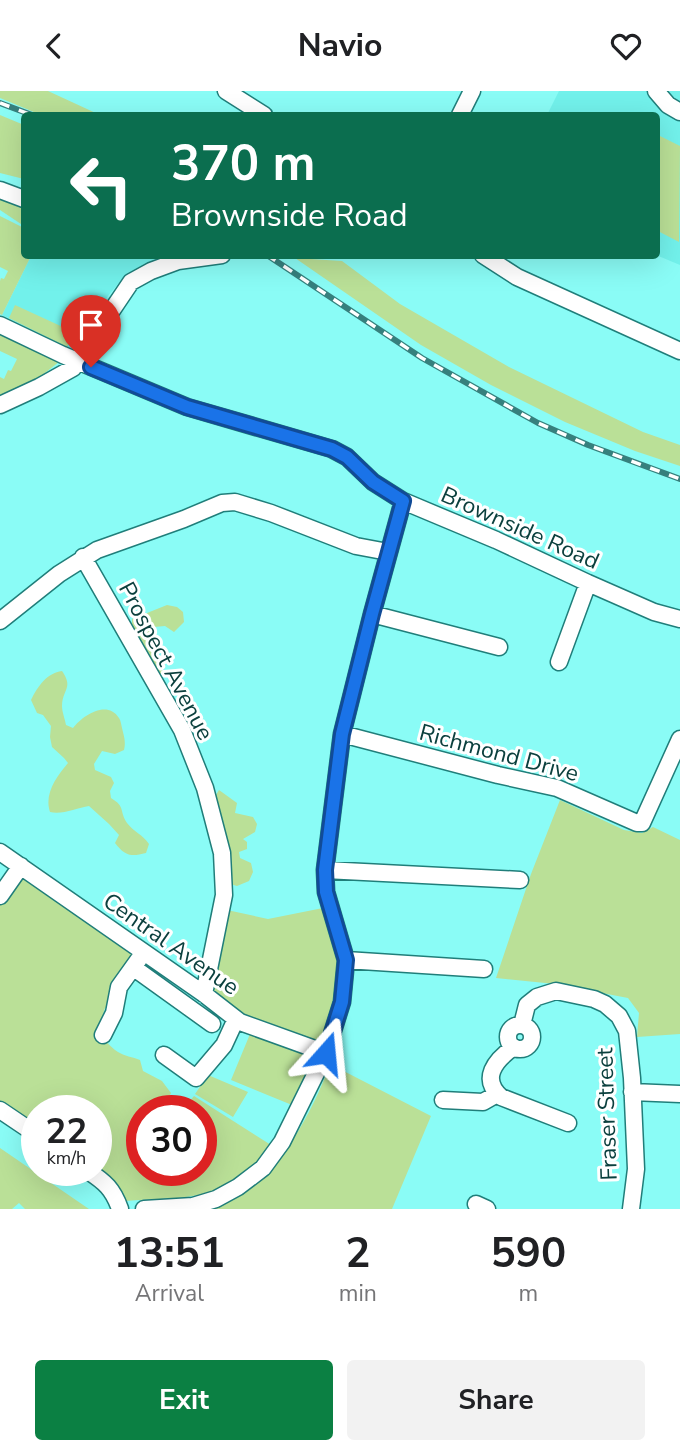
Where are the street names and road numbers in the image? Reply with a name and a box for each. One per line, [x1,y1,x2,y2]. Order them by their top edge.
street label: Brownside Road [436,479,604,577]
street label: Prospect Avenue [111,577,221,745]
street label: Richmond Drive [416,717,582,789]
street label: Central Avenue [97,886,245,1002]
street label: Fraser Street [589,1046,625,1181]

